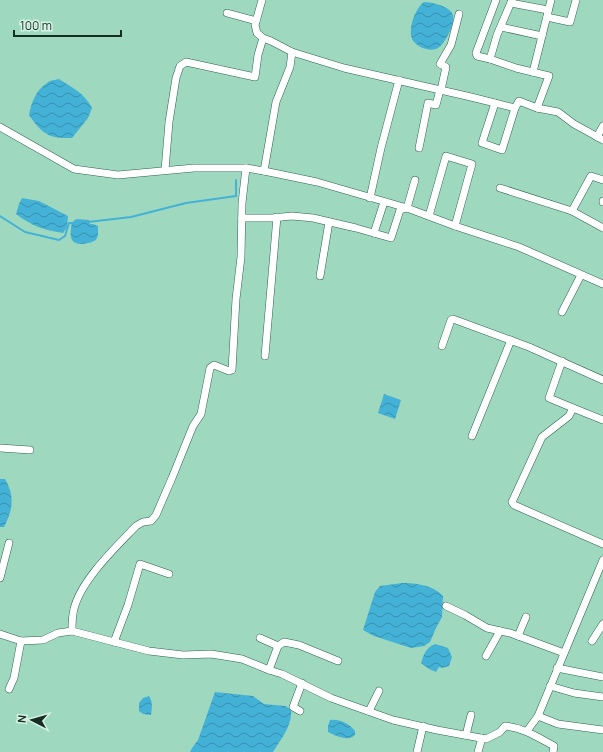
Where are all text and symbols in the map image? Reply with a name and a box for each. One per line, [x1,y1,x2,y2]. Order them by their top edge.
scale bar [14,12,121,38]
text: 100 m [20,17,52,34]
north arrow [12,700,52,740]
text: N [14,714,29,724]

